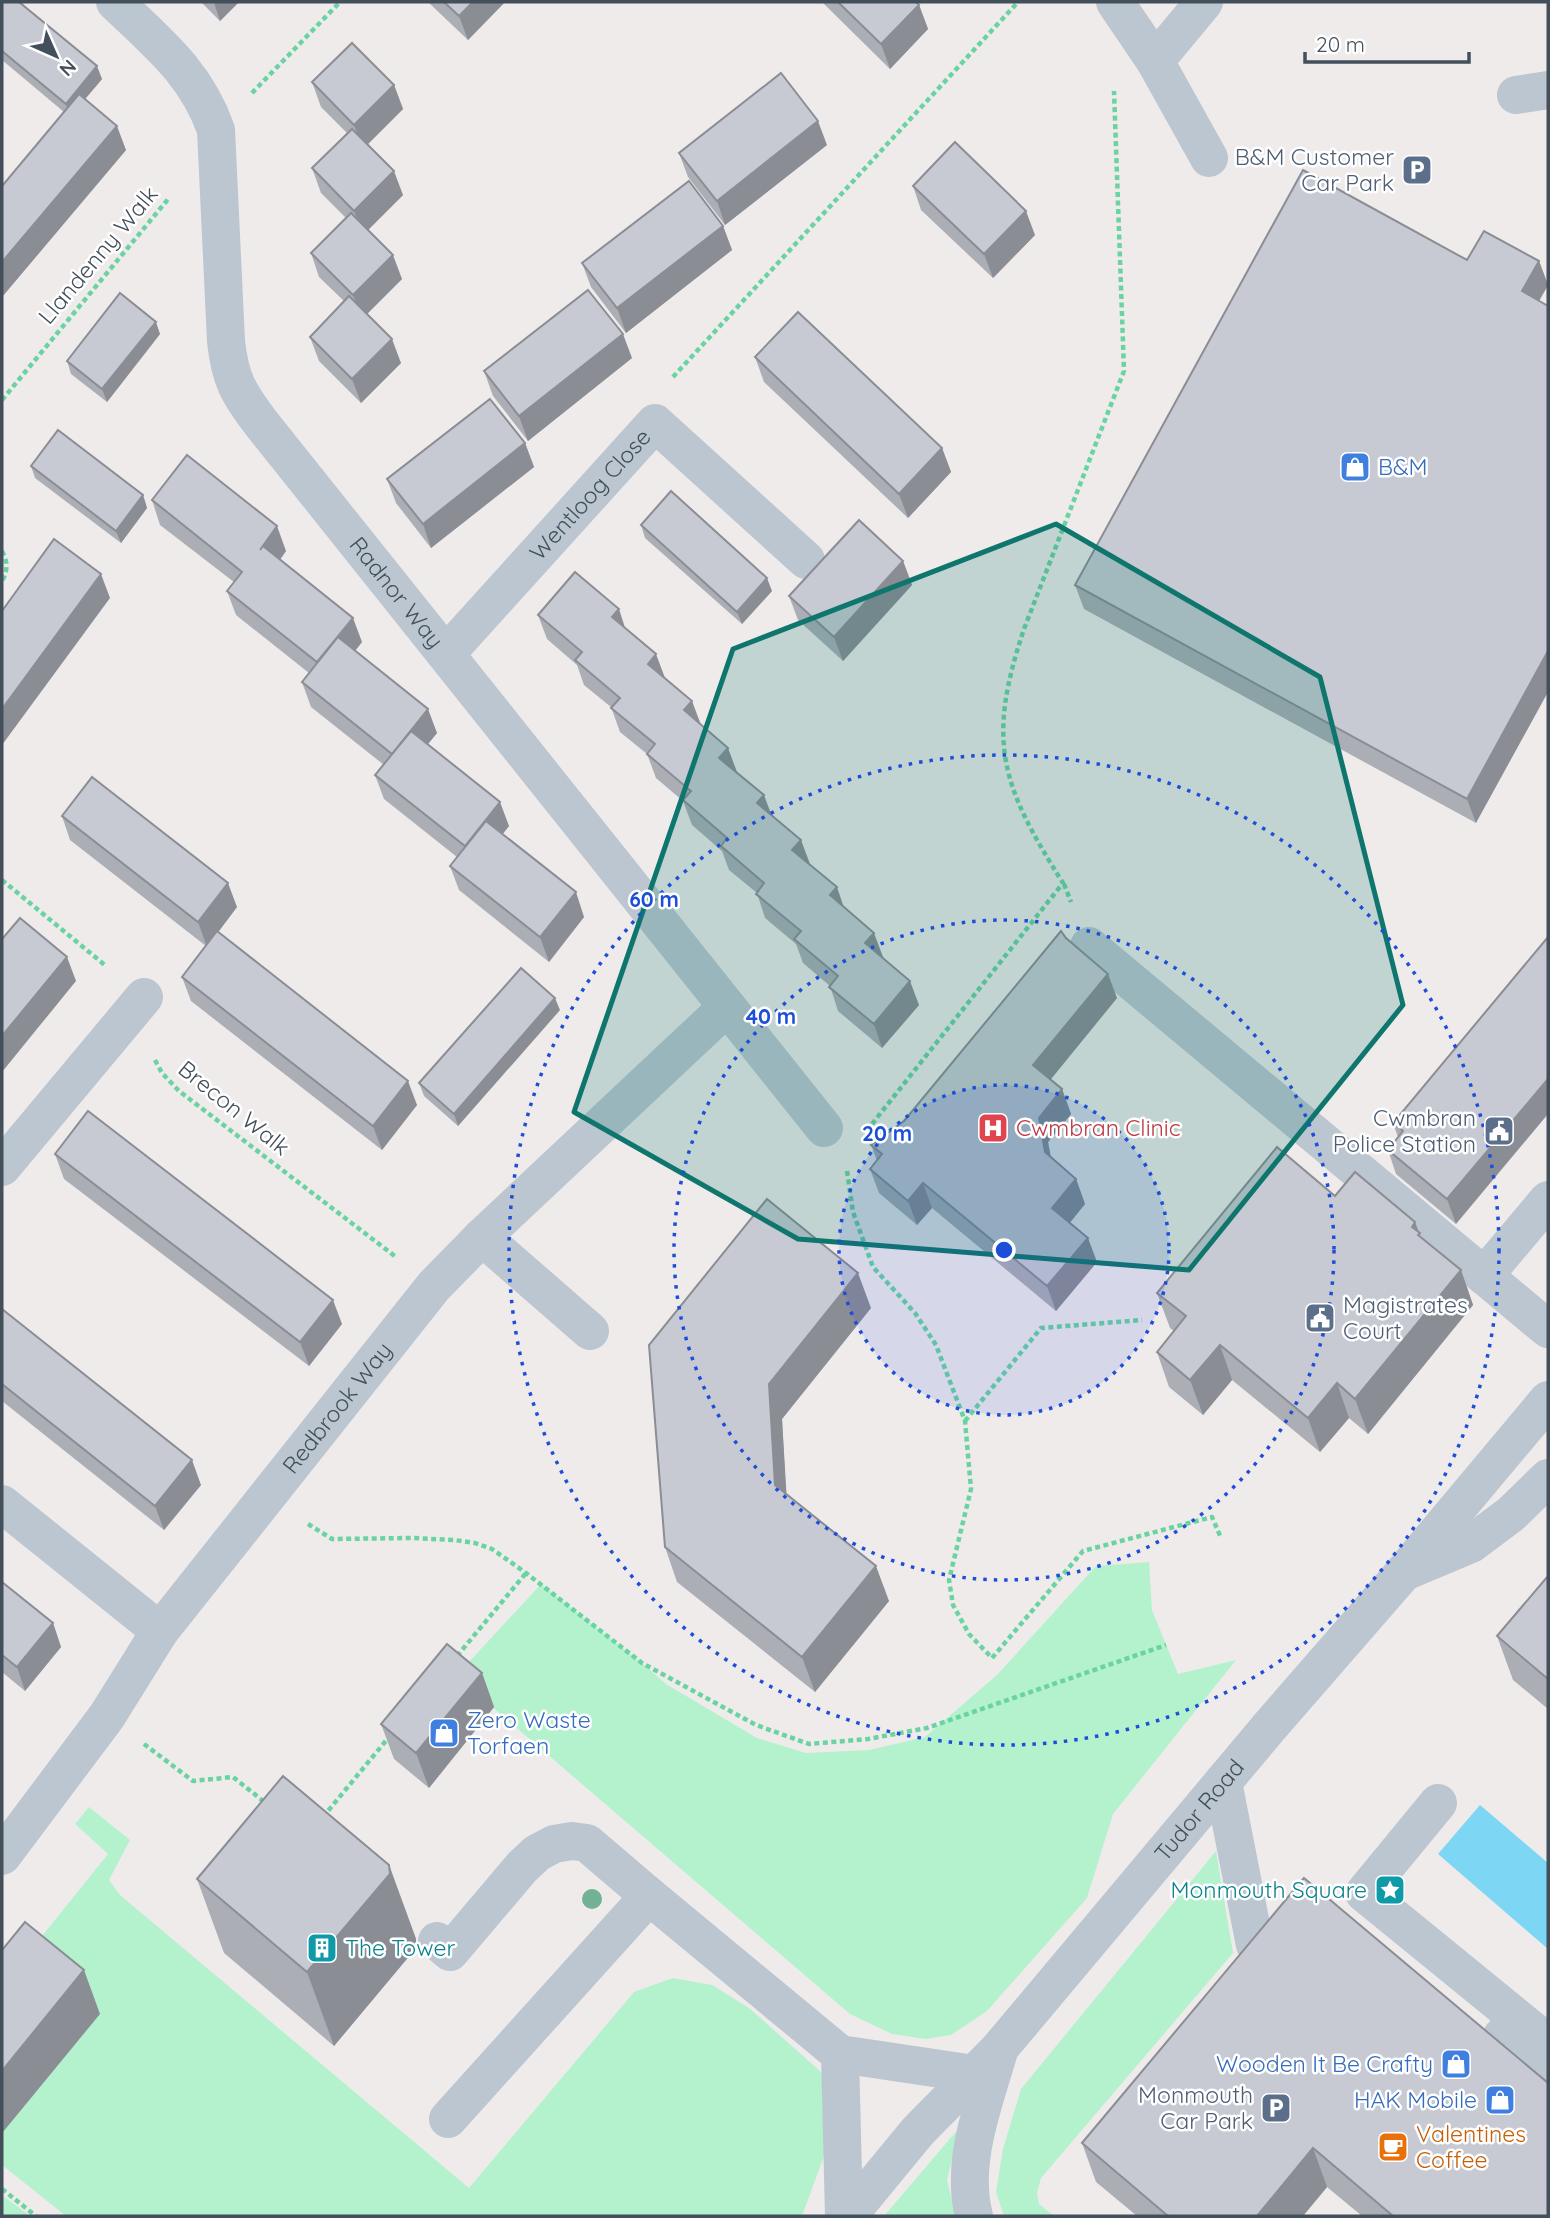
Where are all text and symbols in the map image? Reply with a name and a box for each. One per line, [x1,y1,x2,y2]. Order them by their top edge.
north arrow [21,21,91,91]
scale bar [1305,21,1470,65]
text: 20 m [1316,31,1365,57]
text: N [55,55,81,81]
place label: B&M Customer Car Park [1235,142,1394,197]
parking icon: B&M Customer Car Park [1400,153,1434,187]
street label: Llandenny Walk [32,180,164,330]
street label: Wentloog Close [523,422,657,566]
shop icon: B&M [1338,450,1372,484]
place label: B&M [1378,452,1428,481]
street label: Radnor Way [343,531,450,654]
text: 60 m [629,886,679,912]
text: 40 m [746,1003,796,1029]
street label: Brecon Walk [173,1054,296,1161]
place label: Cwmbran Police Station [1333,1103,1476,1158]
hospital icon: Cwmbran Clinic [976,1111,1010,1145]
place label: Cwmbran Clinic [1016,1113,1181,1142]
public building icon: Cwmbran Police Station [1482,1114,1516,1148]
text: 20 m [862,1120,912,1146]
centre of rings [992,1238,1016,1262]
place label: Magistrates Court [1343,1290,1468,1345]
public building icon: Magistrates Court [1303,1301,1337,1335]
street label: Redbrook Way [276,1336,398,1479]
place label: Zero Waste Torfaen [467,1705,591,1760]
shop icon: Zero Waste Torfaen [427,1716,461,1750]
street label: Tudor Road [1148,1753,1250,1867]
place icon: Monmouth Square [1373,1873,1407,1907]
place label: Monmouth Square [1170,1875,1367,1904]
building icon: The Tower [305,1931,339,1965]
place label: The Tower [345,1933,456,1962]
shop icon: Wooden It Be Crafty [1439,2047,1473,2081]
place label: Wooden It Be Crafty [1216,2049,1433,2078]
place label: Monmouth Car Park [1138,2080,1253,2135]
shop icon: HAK Mobile [1483,2083,1517,2117]
place label: HAK Mobile [1354,2085,1477,2114]
parking icon: Monmouth Car Park [1259,2091,1293,2125]
place label: Valentines Coffee [1416,2119,1526,2174]
cafe icon: Valentines Coffee [1376,2130,1410,2164]

